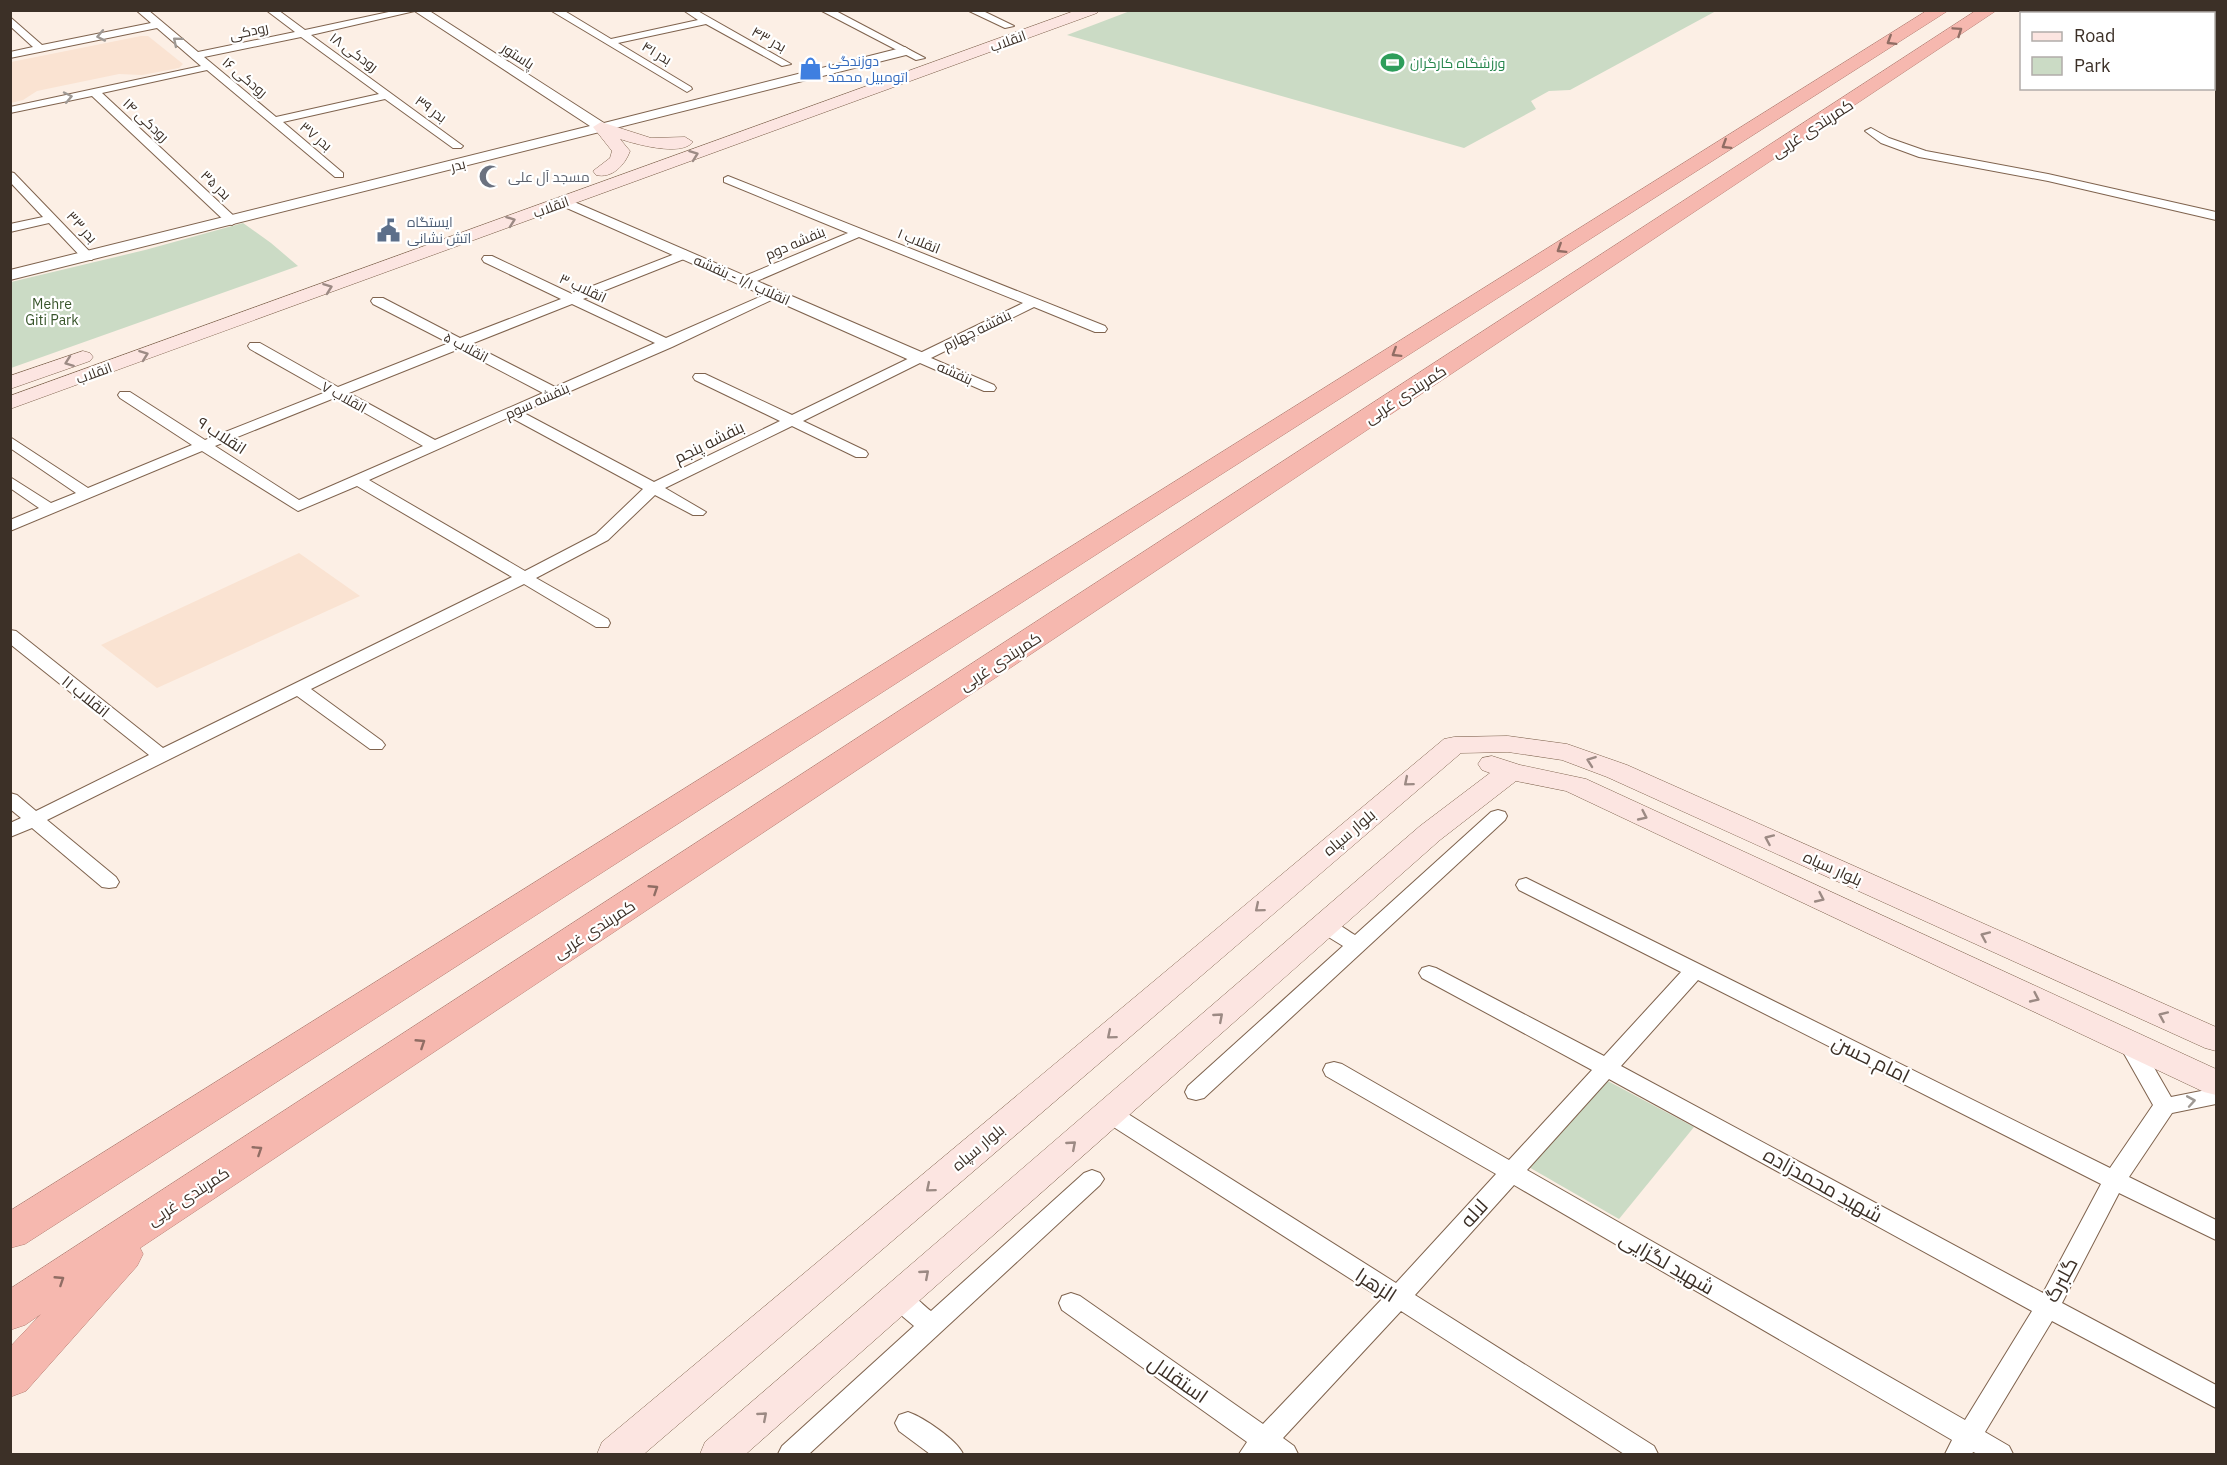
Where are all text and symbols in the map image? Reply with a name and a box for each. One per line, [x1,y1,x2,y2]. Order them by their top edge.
legend [2020,12,2215,90]
street label: رودکی [228,18,270,44]
street label: بدر ۴۳ [748,22,790,56]
text: Road [2074,24,2115,47]
street label: انقلاب [988,26,1028,56]
one-way arrow [1952,27,1963,38]
street label: رودکی ۱۸ [326,28,382,76]
one-way arrow [96,29,106,42]
one-way arrow [1887,34,1897,46]
one-way arrow [173,37,184,48]
street label: بدر ۴۱ [639,37,675,69]
street label: پاستور [497,38,538,74]
sports icon: ورزشگاه کارگران [1379,50,1405,76]
place label: دوزندگی اتومبیل محمد [828,52,908,86]
street label: رودکی ۱۶ [219,53,271,101]
place label: ورزشگاه کارگران [1410,54,1505,72]
text: Park [2074,54,2111,77]
shop icon: دوزندگی اتومبیل محمد [797,56,823,82]
street label: بدر ۳۹ [412,91,450,127]
one-way arrow [62,92,72,105]
street label: رودکی ۱۴ [119,94,173,146]
street label: کمربندی غربی [1767,94,1857,163]
street label: بدر ۳۷ [296,117,336,155]
one-way arrow [1722,137,1732,149]
one-way arrow [688,149,699,162]
street label: بدر [448,154,467,176]
mosque icon: مسجد آل علی [477,164,503,190]
street label: بدر ۳۵ [197,166,235,204]
place label: مسجد آل علی [508,168,590,186]
street label: انقلاب [531,192,571,222]
street label: بدر ۳۳ [63,207,101,247]
place label: ایستگاه اتش نشانی [407,213,471,247]
one-way arrow [505,216,516,229]
public building icon: ایستگاه اتش نشانی [376,217,402,243]
street label: بنفشه دوم [762,222,828,265]
street label: انقلاب ۱ [895,224,943,258]
one-way arrow [1557,241,1567,253]
street label: انقلاب ۱/۱ - بنفشه [691,251,793,309]
street label: انقلاب ۳ [557,269,609,307]
one-way arrow [322,283,333,295]
park label: Mehre Giti Park [25,295,79,329]
street label: بنفشه چهارم [940,306,1015,355]
street label: انقلاب ۵ [441,328,491,366]
one-way arrow [1392,345,1402,357]
one-way arrow [139,349,149,362]
one-way arrow [64,355,75,368]
street label: بنفشه [934,357,976,389]
street label: انقلاب [74,358,114,388]
street label: کمربندی غربی [1360,360,1450,429]
street label: انقلاب ۷ [318,377,370,417]
street label: بنفشه سوم [502,379,572,424]
street label: انقلاب ۹ [194,412,250,458]
street label: بنفشه پنجم [671,417,748,469]
street label: کمربندی غربی [955,627,1045,696]
street label: انقلاب ۱۱ [58,671,114,721]
one-way arrow [1586,756,1597,768]
one-way arrow [1404,775,1415,786]
street label: بلوار سپاه [1319,804,1380,861]
one-way arrow [1637,808,1648,820]
one-way arrow [1765,834,1776,846]
street label: بلوار سپاه [1800,846,1866,891]
one-way arrow [647,885,658,896]
one-way arrow [1814,890,1825,902]
street label: کمربندی غربی [549,895,639,964]
one-way arrow [1255,901,1266,912]
one-way arrow [1981,932,1992,944]
one-way arrow [2028,991,2039,1003]
one-way arrow [2159,1011,2170,1023]
one-way arrow [1212,1013,1223,1024]
one-way arrow [1107,1027,1118,1038]
street label: امام حسن [1827,1028,1915,1090]
one-way arrow [414,1039,425,1050]
one-way arrow [2185,1095,2195,1108]
street label: بلوار سپاه [948,1119,1009,1176]
one-way arrow [1065,1141,1076,1152]
street label: شهید محمدزاده [1759,1141,1888,1228]
one-way arrow [251,1146,262,1157]
street label: کمربندی غربی [143,1162,233,1231]
one-way arrow [926,1181,937,1192]
street label: لاله [1454,1193,1494,1233]
street label: شهید لگزایی [1615,1225,1720,1301]
street label: گلبرگ [2038,1253,2084,1307]
street label: الزهرا [1350,1261,1402,1308]
one-way arrow [918,1270,929,1281]
one-way arrow [53,1276,64,1287]
street label: استقلال [1143,1348,1214,1409]
one-way arrow [756,1412,767,1423]

